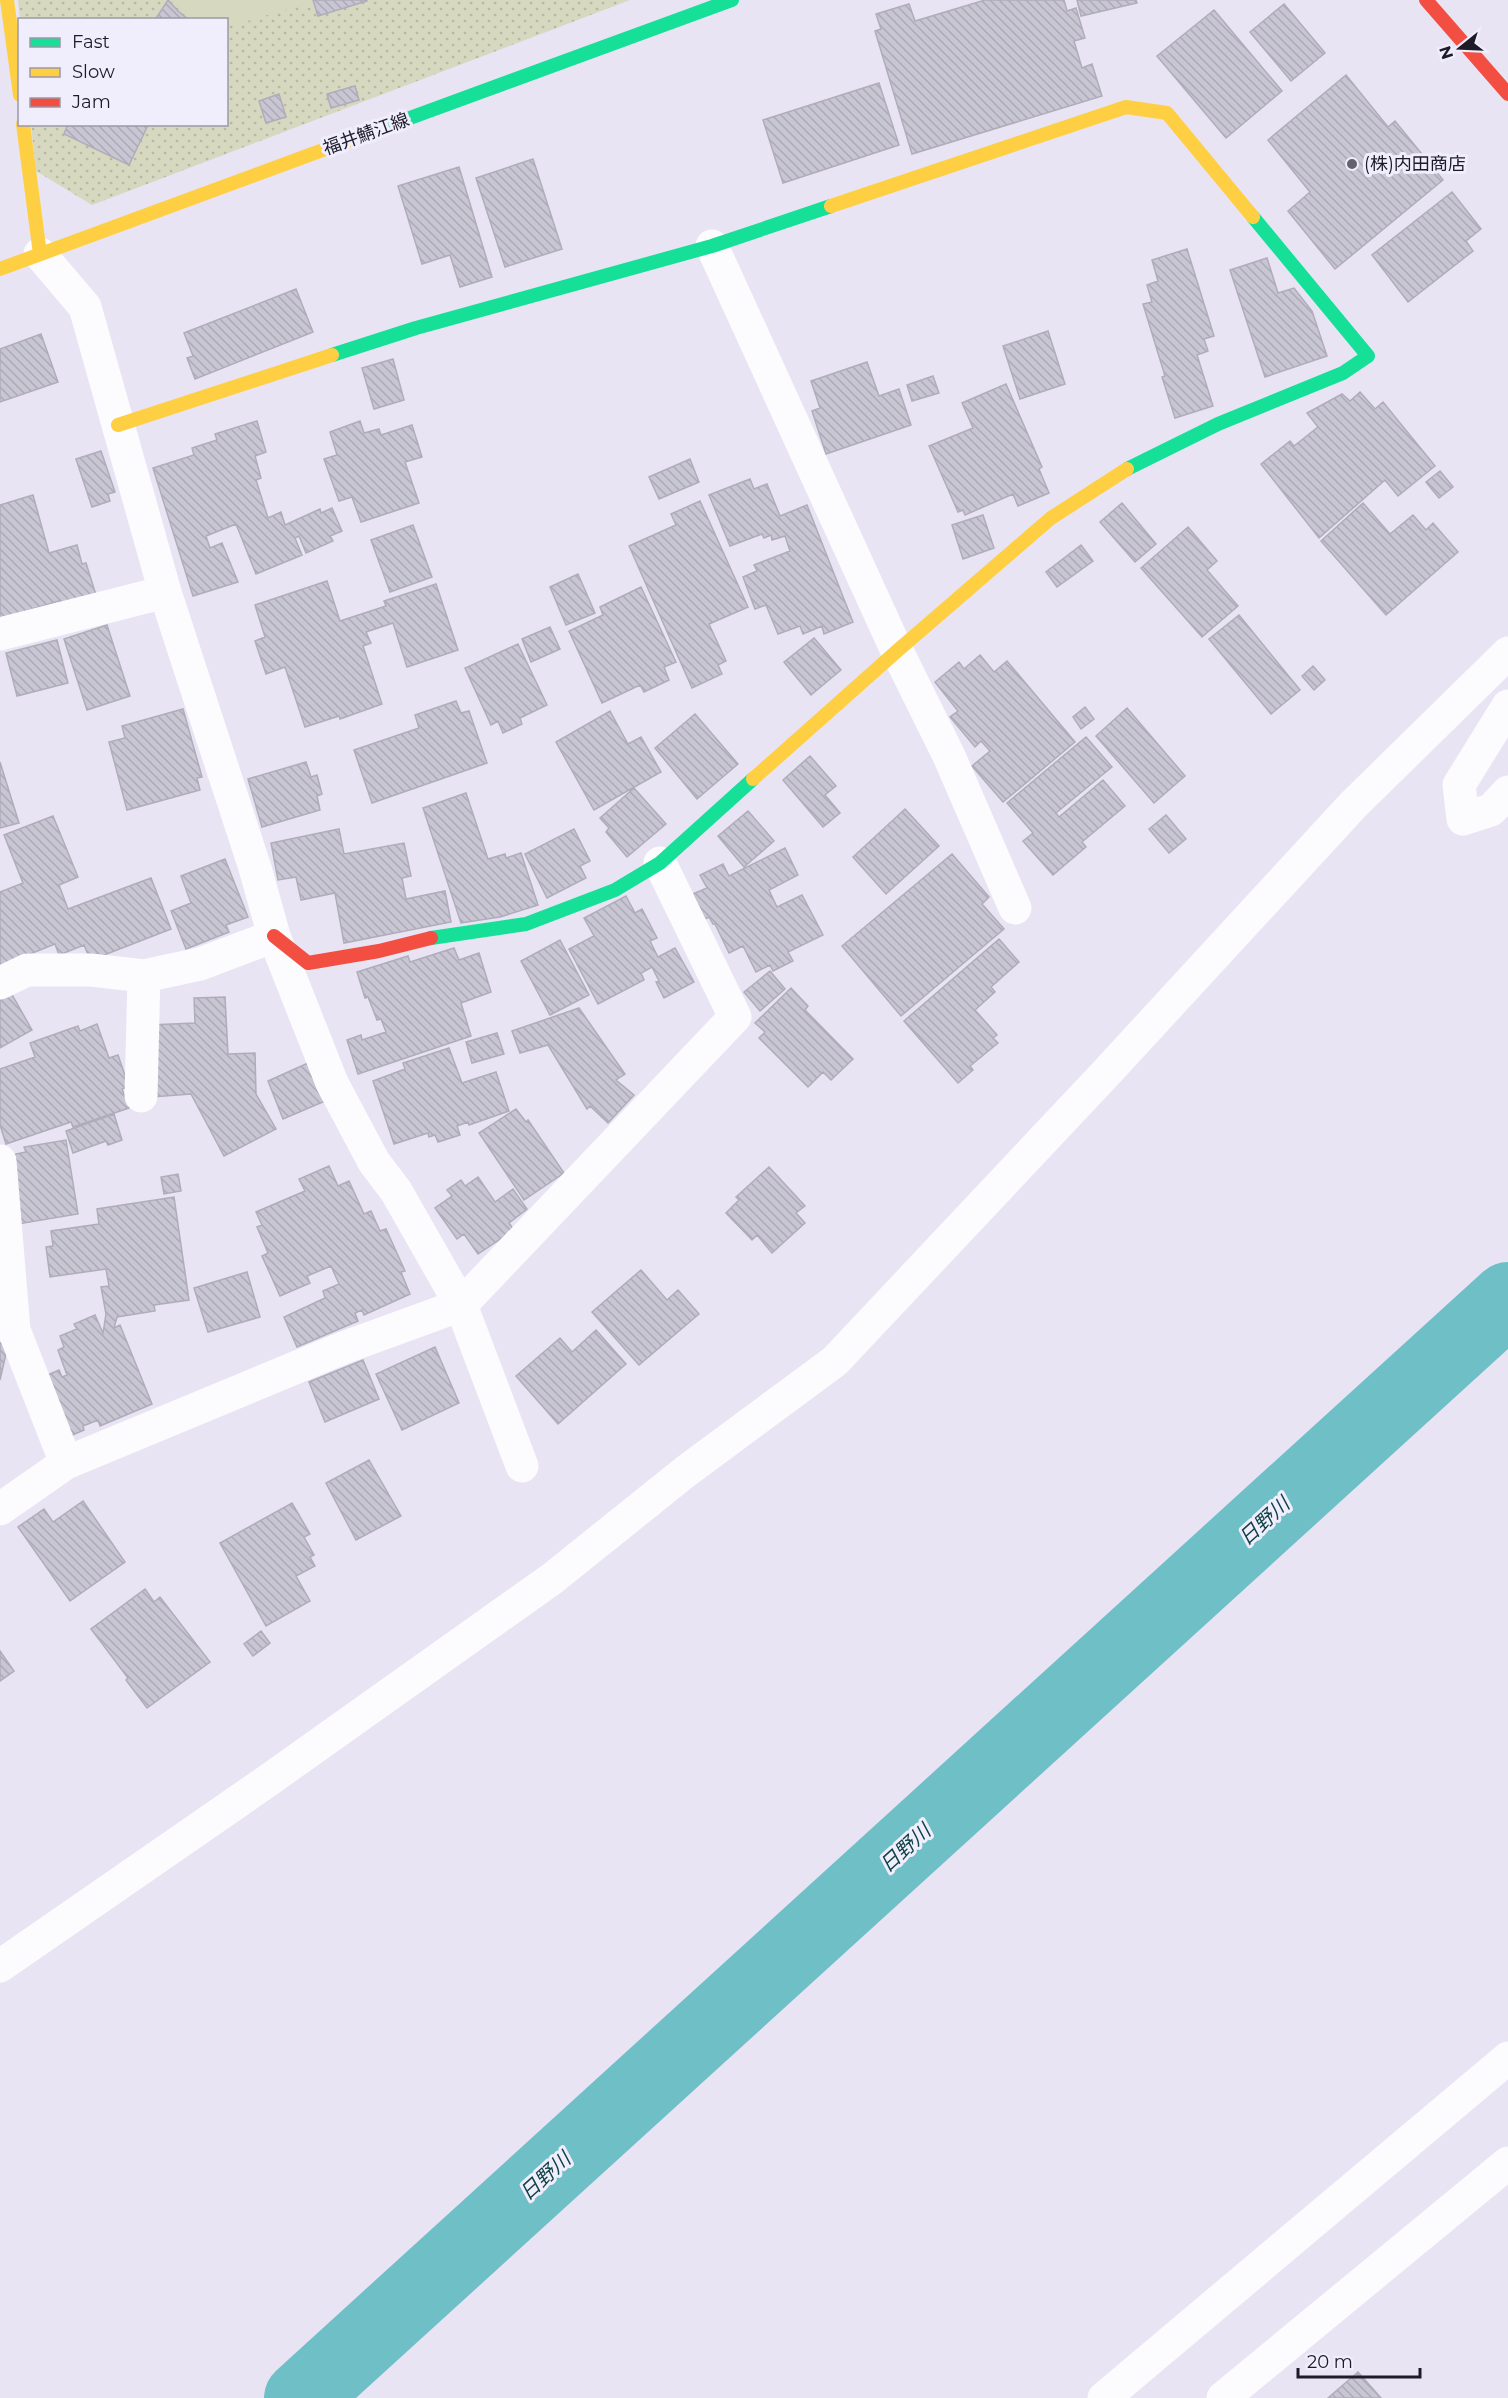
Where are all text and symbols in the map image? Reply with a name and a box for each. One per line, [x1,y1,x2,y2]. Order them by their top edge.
legend [18,18,228,126]
north arrow [1430,18,1490,78]
text: Fast [72,31,110,53]
text: N [1435,43,1457,62]
text: Slow [72,61,115,83]
text: Jam [71,91,111,113]
street label: 福井鯖江線 [320,108,412,160]
place label: (株)内田商店 [1364,153,1466,175]
marker: (株)内田商店 [1345,157,1359,171]
water label: 日野川 [1234,1491,1296,1550]
water label: 日野川 [875,1818,937,1877]
water label: 日野川 [515,2146,577,2205]
scale bar [1298,2341,1420,2379]
text: 20 m [1307,2351,1353,2373]

